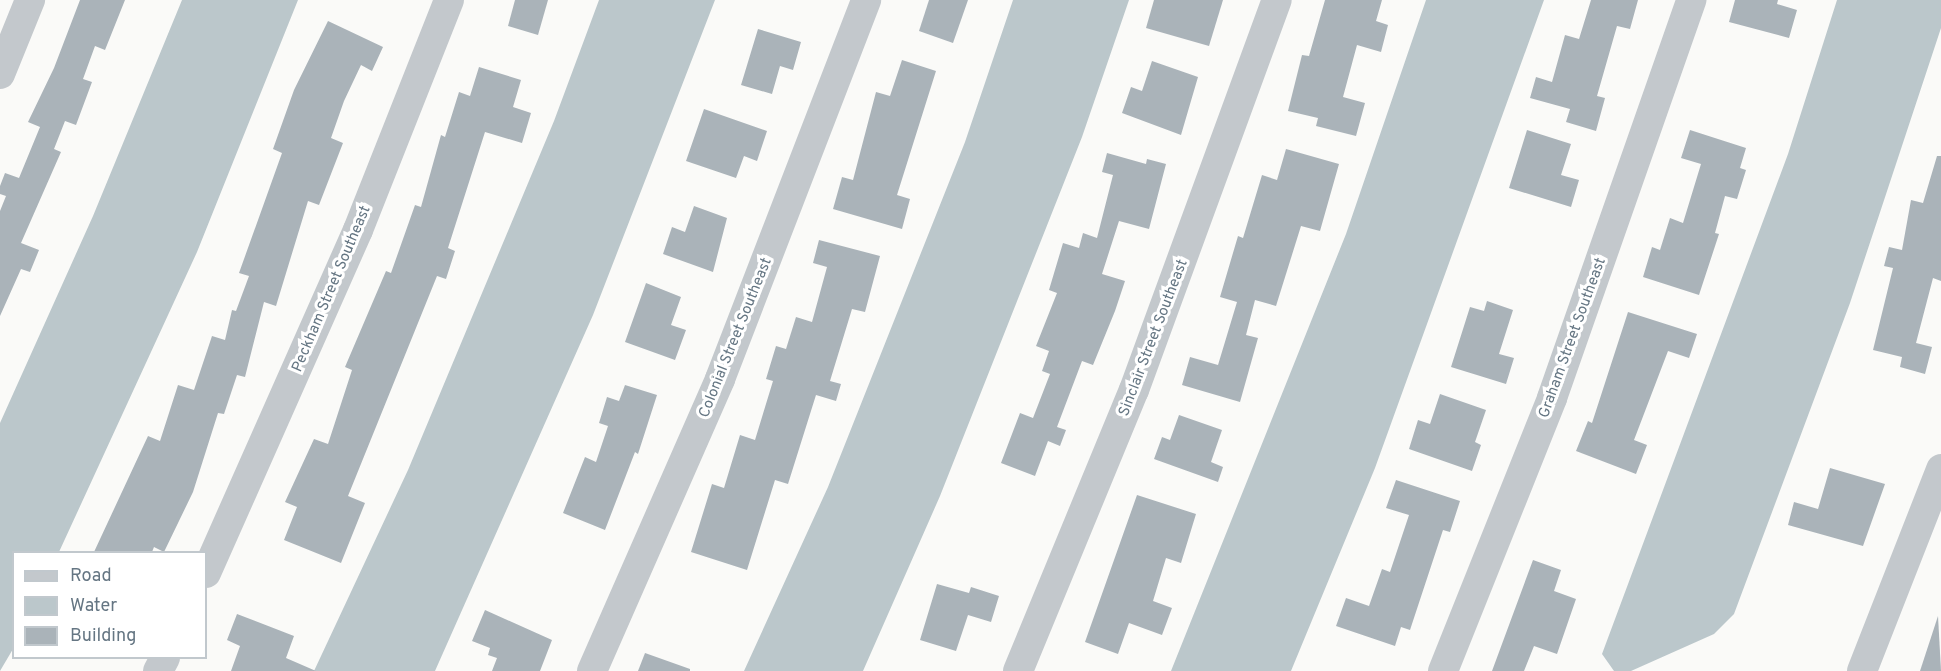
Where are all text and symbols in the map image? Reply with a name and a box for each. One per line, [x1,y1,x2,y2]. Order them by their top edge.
street label: Peckham Street Southeast [289,203,375,375]
street label: Colonial Street Southeast [696,255,776,421]
street label: Graham Street Southeast [1536,255,1610,421]
street label: Sinclair Street Southeast [1116,257,1192,419]
legend [12,551,207,659]
text: Road [70,565,112,588]
text: Water [70,595,117,618]
text: Building [70,625,136,648]

